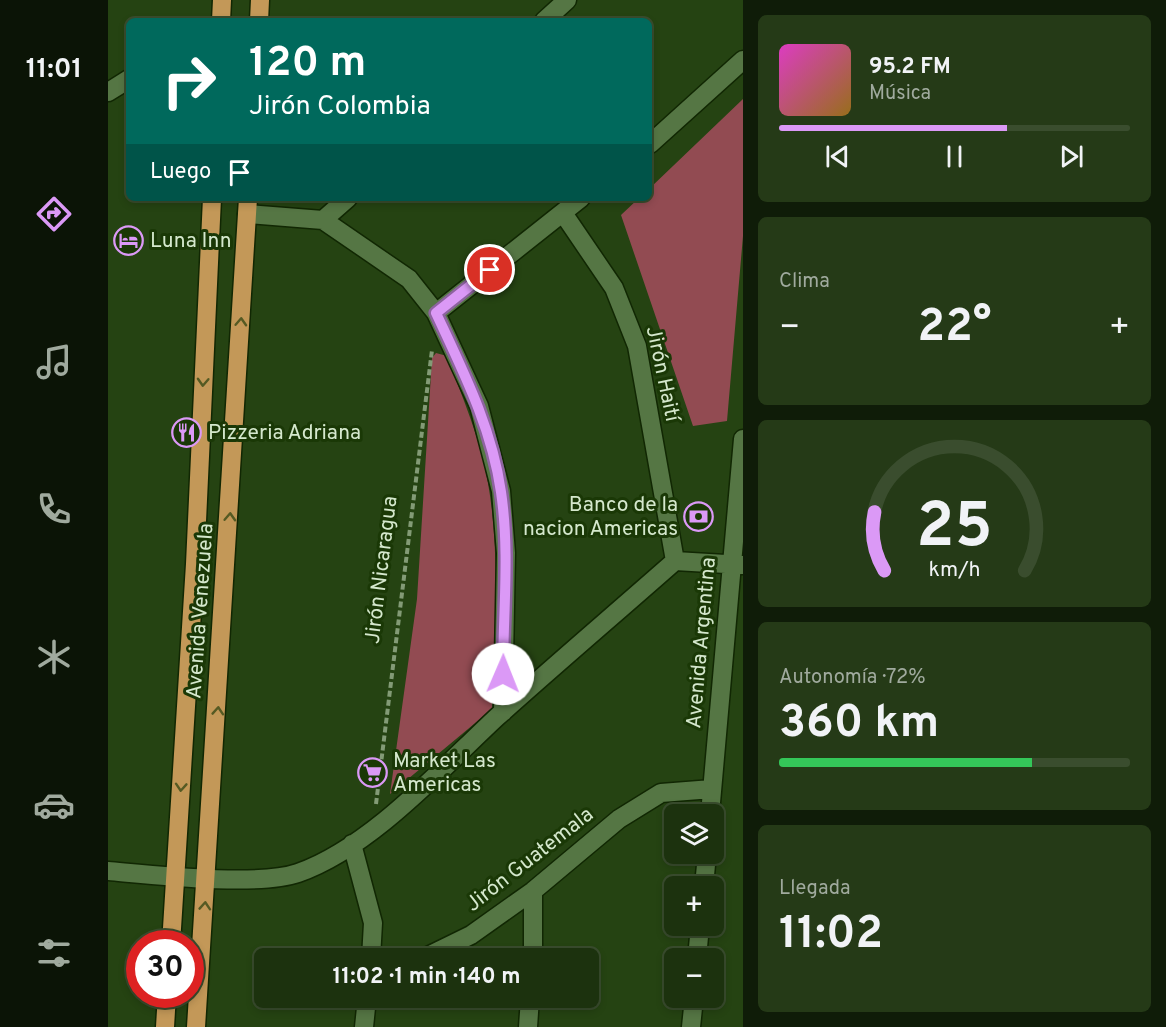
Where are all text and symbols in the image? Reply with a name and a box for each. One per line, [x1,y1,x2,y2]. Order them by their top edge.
text: 120 m [249,38,366,91]
icon: right [150,42,228,120]
text: 11:01 [26,53,82,87]
text: 95.2 FM [869,54,951,81]
text: Música [869,81,931,107]
text: Jirón Colombia [249,90,431,124]
icon: previous [821,140,854,173]
icon: pause [938,140,971,173]
icon: next [1055,140,1088,173]
icon: arrive [223,156,256,189]
text: Luego [150,159,211,186]
icon: directions [33,193,75,235]
hotel icon: Luna Inn [113,225,145,257]
place label: Luna Inn [150,228,231,255]
pin [464,244,515,295]
icon: arrive [473,253,506,286]
text: Clima [779,269,830,295]
text: 22° [918,300,991,357]
text: − [779,308,800,350]
text: + [1109,308,1130,350]
one-way arrow [234,317,247,326]
street label: Jirón Haití [639,324,686,426]
icon: music [33,341,75,383]
one-way arrow [197,378,210,387]
restaurant icon: Pizzeria Adriana [171,417,203,449]
place label: Pizzeria Adriana [208,420,361,447]
icon: phone [33,488,75,530]
text: 25 [916,490,993,569]
place label: Banco de la nacion Americas [523,492,678,543]
street label: Jirón Nicaragua [360,495,404,645]
bank icon: Banco de la nacion Americas [683,501,715,533]
one-way arrow [223,512,236,521]
street label: Avenida Venezuela [181,522,221,700]
street label: Avenida Argentina [681,556,723,730]
text: km/h [928,557,981,584]
icon: climate [33,636,75,678]
position arrow [471,642,535,706]
text: Autonomía · 72% [779,665,926,691]
text: 360 km [779,696,939,753]
one-way arrow [211,707,224,716]
place label: Market Las Americas [393,748,496,799]
supermarket icon: Market Las Americas [356,757,388,789]
one-way arrow [175,782,188,791]
icon: car [33,784,75,826]
street label: Jirón Guatemala [461,802,599,918]
map controls [664,804,724,1008]
button: layers [664,804,724,864]
button: + [664,876,724,936]
text: Llegada [779,876,851,902]
one-way arrow [198,901,211,910]
text: 11:02 [779,907,883,964]
speed limit sign: 30 [126,930,204,1008]
icon: filters [33,932,75,974]
button: − [664,948,724,1008]
text: 11:02 · 1 min · 140 m [333,964,520,991]

